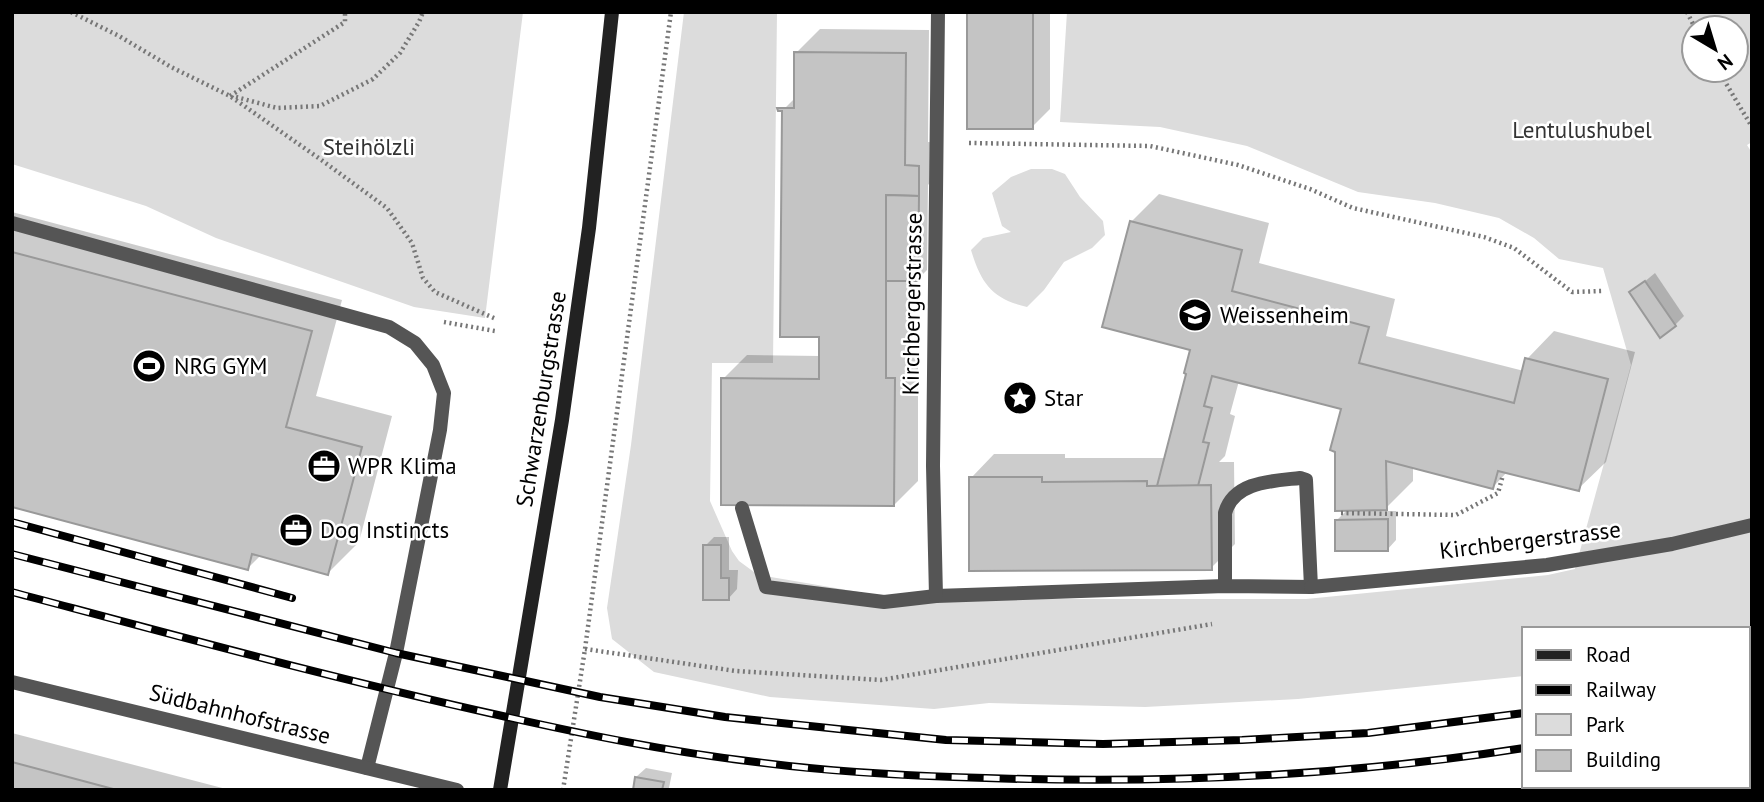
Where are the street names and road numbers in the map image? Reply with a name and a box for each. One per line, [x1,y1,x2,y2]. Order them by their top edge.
street label: Kirchbergerstrasse [895,212,928,395]
street label: Schwarzenburgstrasse [509,289,572,509]
street label: Kirchbergerstrasse [1438,514,1622,565]
street label: Südbahnhofstrasse [147,677,334,750]

